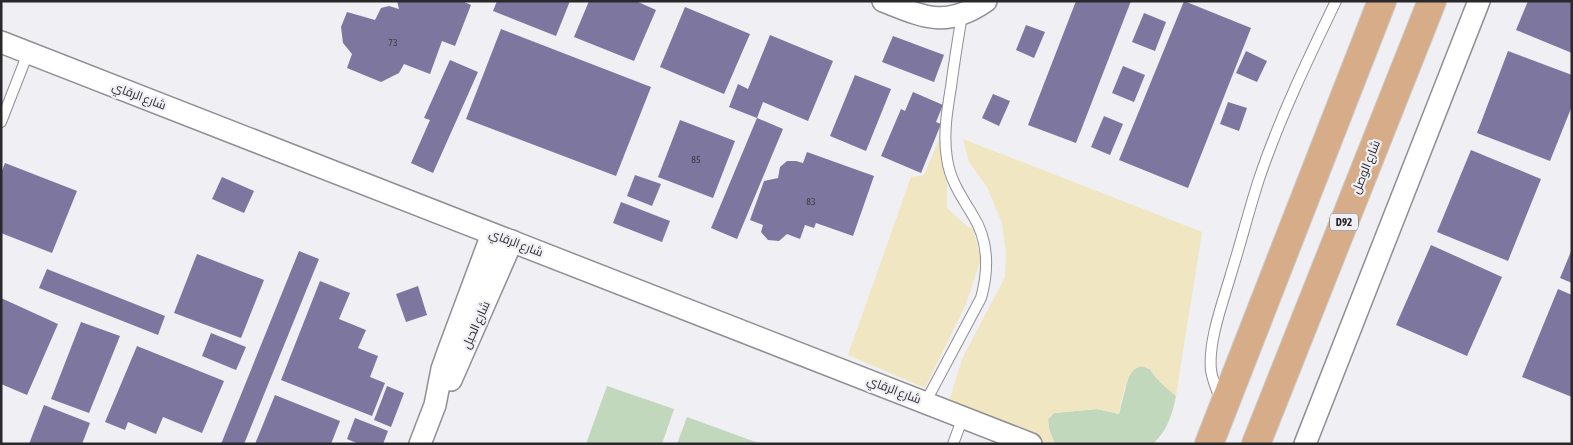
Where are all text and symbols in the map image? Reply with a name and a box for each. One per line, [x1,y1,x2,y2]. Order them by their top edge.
house number: 73 [388,37,398,48]
street label: شارع الرقاي [109,79,168,116]
street label: شارع الوصل [1349,138,1384,196]
house number: 85 [691,154,701,165]
house number: 83 [806,196,816,207]
road number: D92 [1330,213,1358,230]
street label: شارع الرقاي [486,226,545,263]
street label: شارع الحبل [459,299,494,351]
street label: شارع الرقاي [864,373,923,410]

